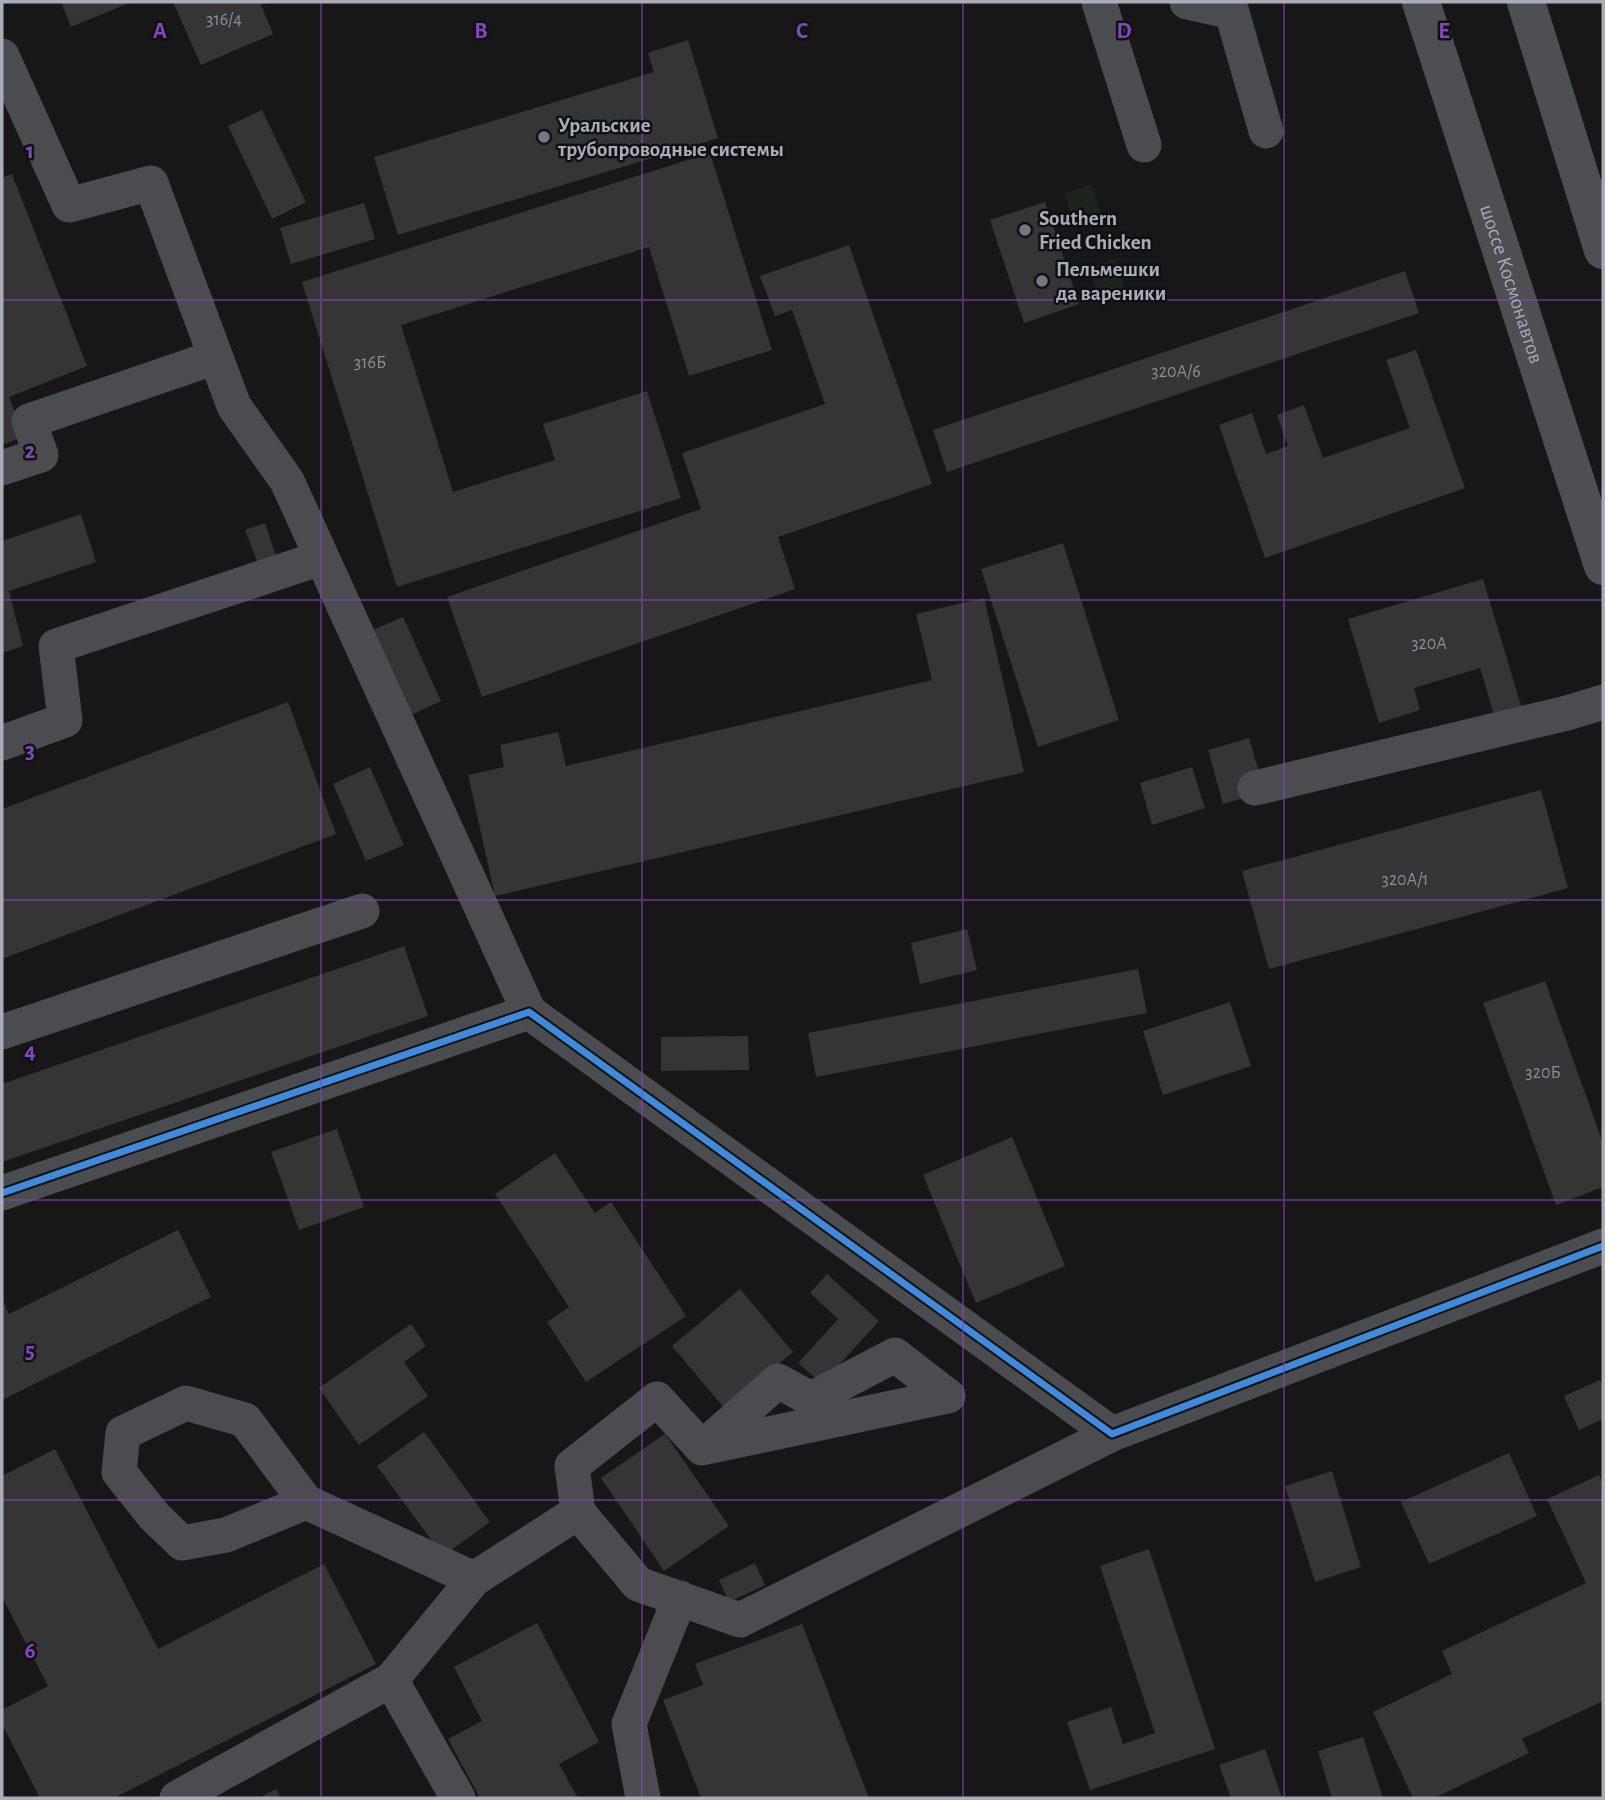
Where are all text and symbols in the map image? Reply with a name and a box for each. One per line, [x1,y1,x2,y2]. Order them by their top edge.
house number: 316/4 [206,11,242,29]
text: A [153,20,167,43]
text: B [474,20,488,43]
text: C [796,20,808,43]
text: D [1116,20,1132,43]
text: E [1438,20,1450,43]
place label: Уральские трубопроводные системы [557,115,784,160]
marker: Уральские трубопроводные системы [536,129,552,145]
text: 1 [26,140,34,163]
street label: шоссе Космонавтов [1476,202,1547,366]
place label: Southern Fried Chicken [1039,208,1152,253]
marker: Southern Fried Chicken [1017,222,1033,238]
place label: Пельмешки да вареники [1056,259,1166,304]
marker: Пельмешки да вареники [1034,273,1050,289]
house number: 316Б [354,354,386,372]
house number: 320А/6 [1151,363,1201,381]
text: 2 [25,440,36,463]
house number: 320А [1411,635,1447,653]
text: 3 [25,740,35,763]
house number: 320А/1 [1381,871,1429,889]
text: 4 [24,1040,36,1063]
house number: 320Б [1525,1064,1561,1082]
text: 5 [25,1340,35,1363]
text: 6 [24,1640,36,1663]

